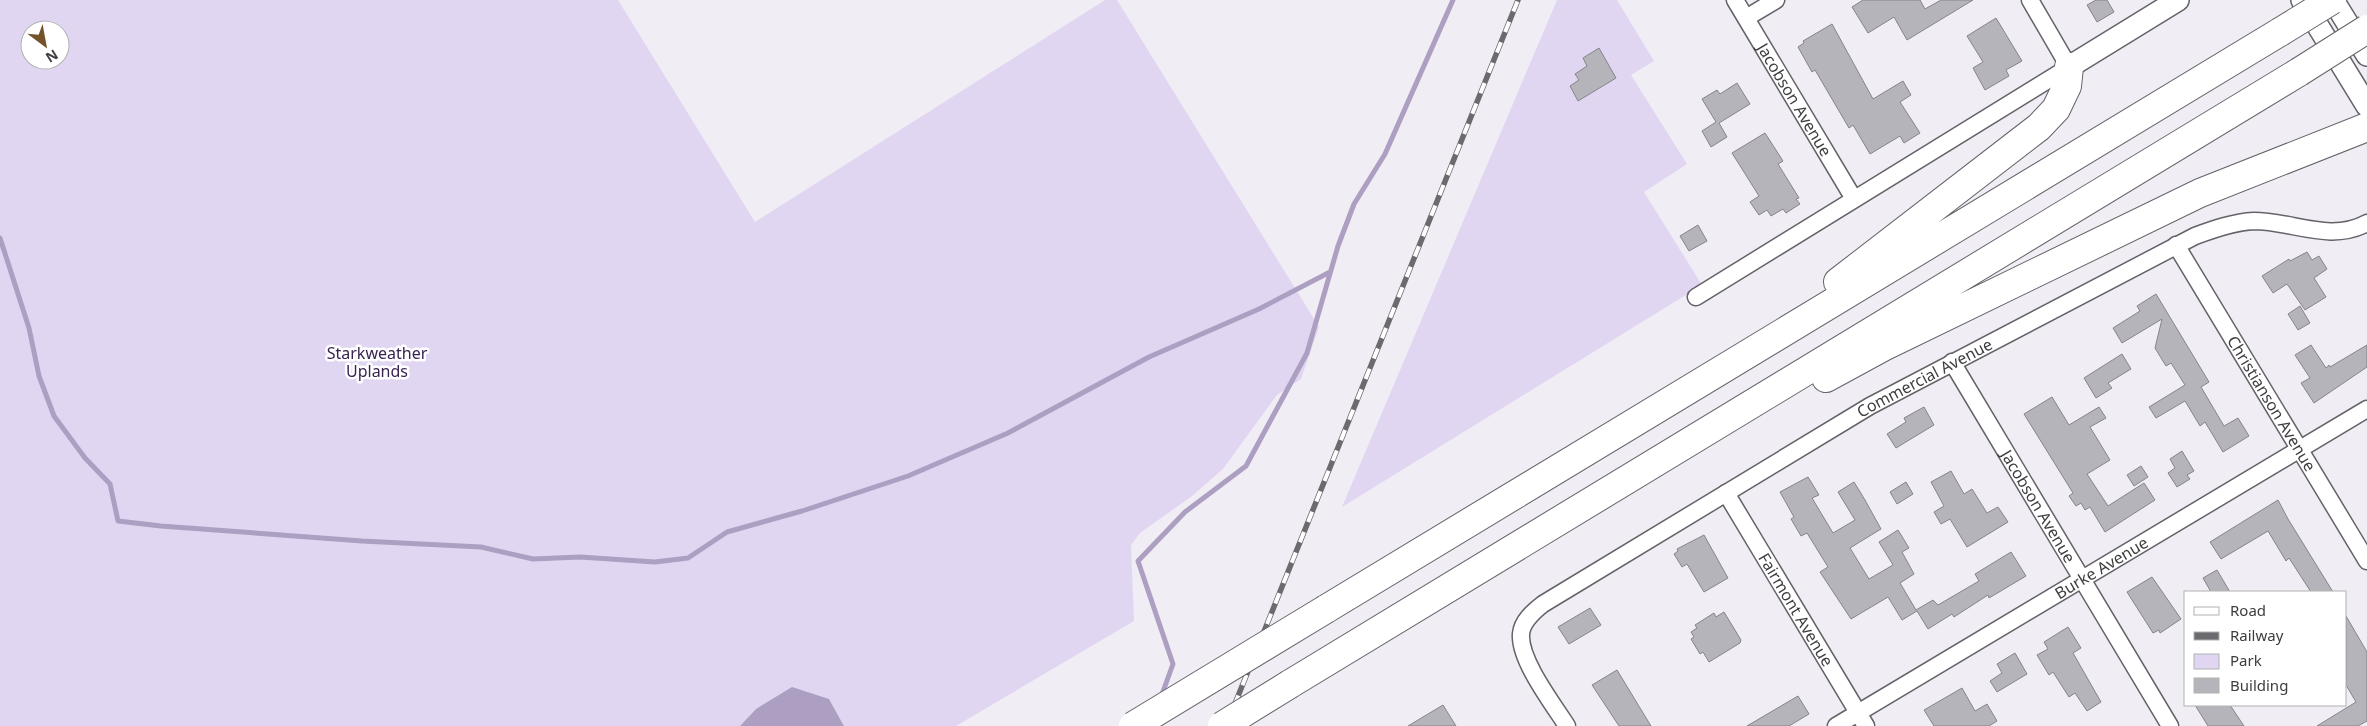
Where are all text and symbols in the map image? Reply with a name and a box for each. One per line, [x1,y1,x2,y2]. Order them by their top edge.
north arrow [20,20,70,70]
street label: Jacobson Avenue [1751,37,1837,160]
text: N [42,45,62,68]
street label: Christianson Avenue [2222,331,2321,475]
street label: Commercial Avenue [1852,333,1996,423]
park label: Starkweather Uplands [327,342,428,382]
street label: Jacobson Avenue [1995,444,2081,567]
street label: Burke Avenue [2051,531,2152,604]
street label: Fairmont Avenue [1753,549,1839,670]
legend [2184,591,2347,706]
text: Road [2230,600,2266,620]
text: Railway [2230,625,2284,645]
text: Park [2230,650,2262,670]
text: Building [2230,675,2288,695]

